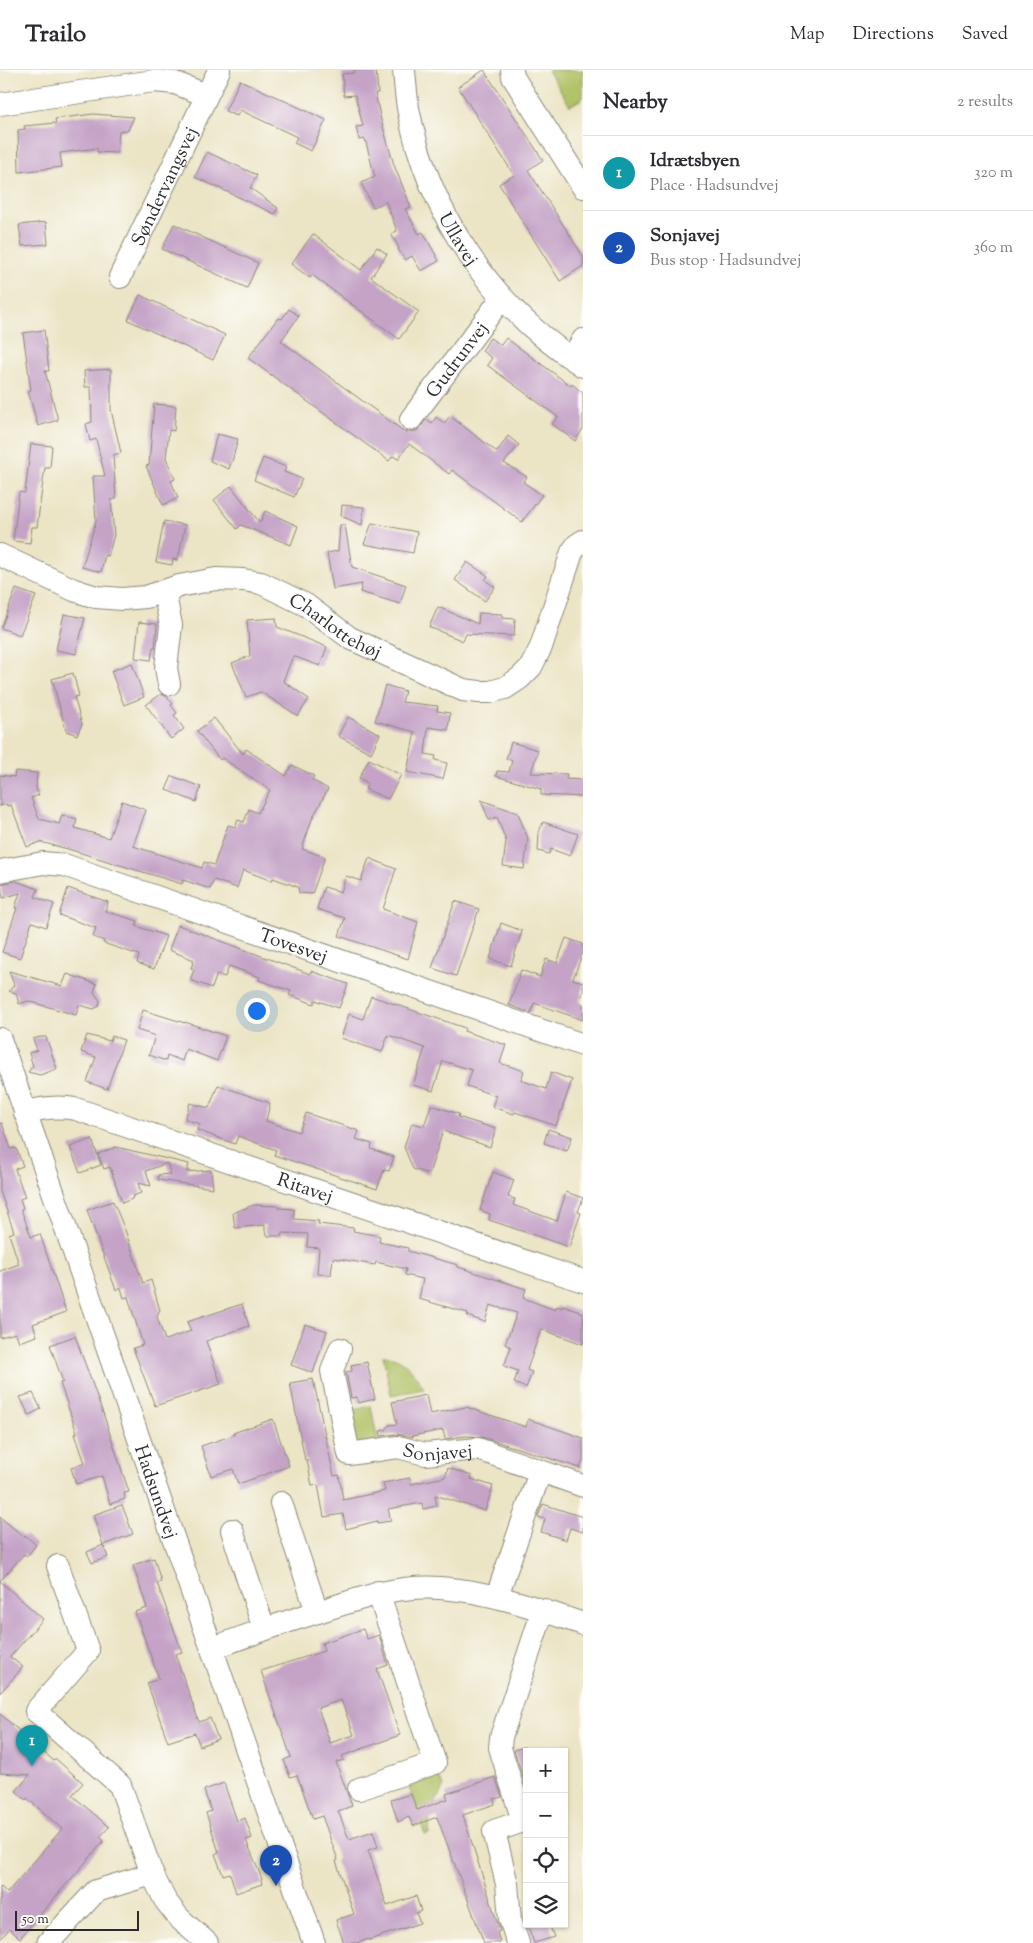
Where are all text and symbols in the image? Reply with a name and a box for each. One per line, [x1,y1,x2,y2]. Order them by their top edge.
text: Trailo [25,18,86,52]
text: Map [790,22,825,48]
text: Directions [853,22,934,48]
text: Saved [962,22,1008,48]
text: Nearby [603,88,668,118]
text: 2 results [957,91,1013,114]
street label: Søndervangsvej [126,123,206,251]
text: Idrætsbyen [650,148,740,175]
text: 1 [616,162,622,185]
text: 320 m [974,162,1013,185]
text: Place · Hadsundvej [650,175,778,198]
street label: Ullavej [430,208,484,272]
text: Sonjavej [650,223,720,250]
text: 2 [615,237,623,260]
text: 360 m [974,237,1013,260]
text: Bus stop · Hadsundvej [650,250,801,273]
street label: Gudrunvej [420,317,496,404]
street label: Charlottehøj [284,588,385,667]
street label: Tovesvej [255,923,331,971]
your location [244,998,270,1024]
street label: Ritavej [273,1167,336,1211]
street label: Sonjavej [399,1438,474,1470]
street label: Hadsundvej [126,1442,184,1543]
pin: 1 [16,1725,48,1766]
map controls [523,1748,568,1928]
button: + [523,1748,568,1793]
button: − [523,1793,568,1838]
button: locate [523,1838,568,1883]
pin: 2 [260,1845,292,1886]
button: layers [523,1883,568,1928]
scale bar [15,1908,139,1931]
text: 50 m [22,1910,49,1930]

